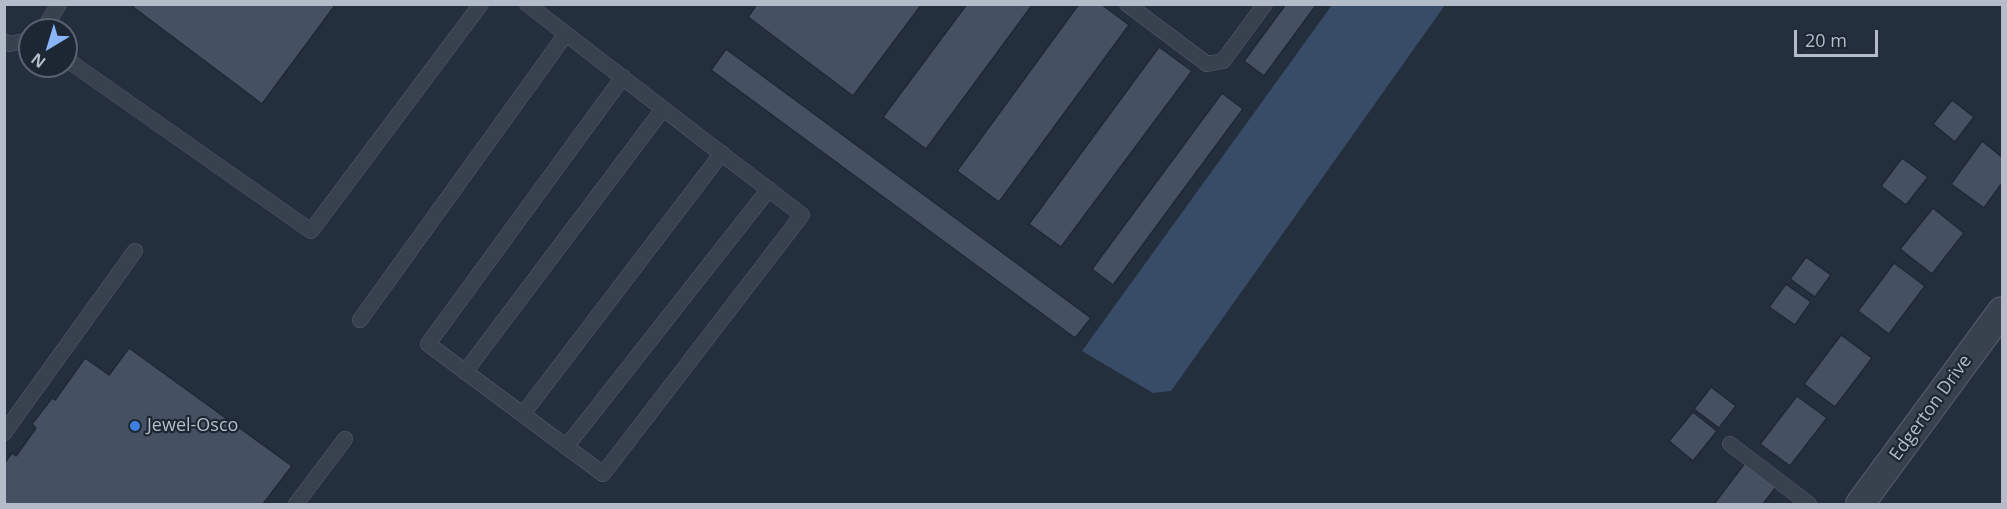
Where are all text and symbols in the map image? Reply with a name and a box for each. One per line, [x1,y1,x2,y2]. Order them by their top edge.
north arrow [18,18,78,78]
scale bar [1797,18,1881,56]
text: 20 m [1805,28,1847,52]
text: N [26,48,50,73]
street label: Edgerton Drive [1885,351,1977,465]
place label: Jewel-Osco [147,415,238,437]
marker: Jewel-Osco [128,419,142,433]

